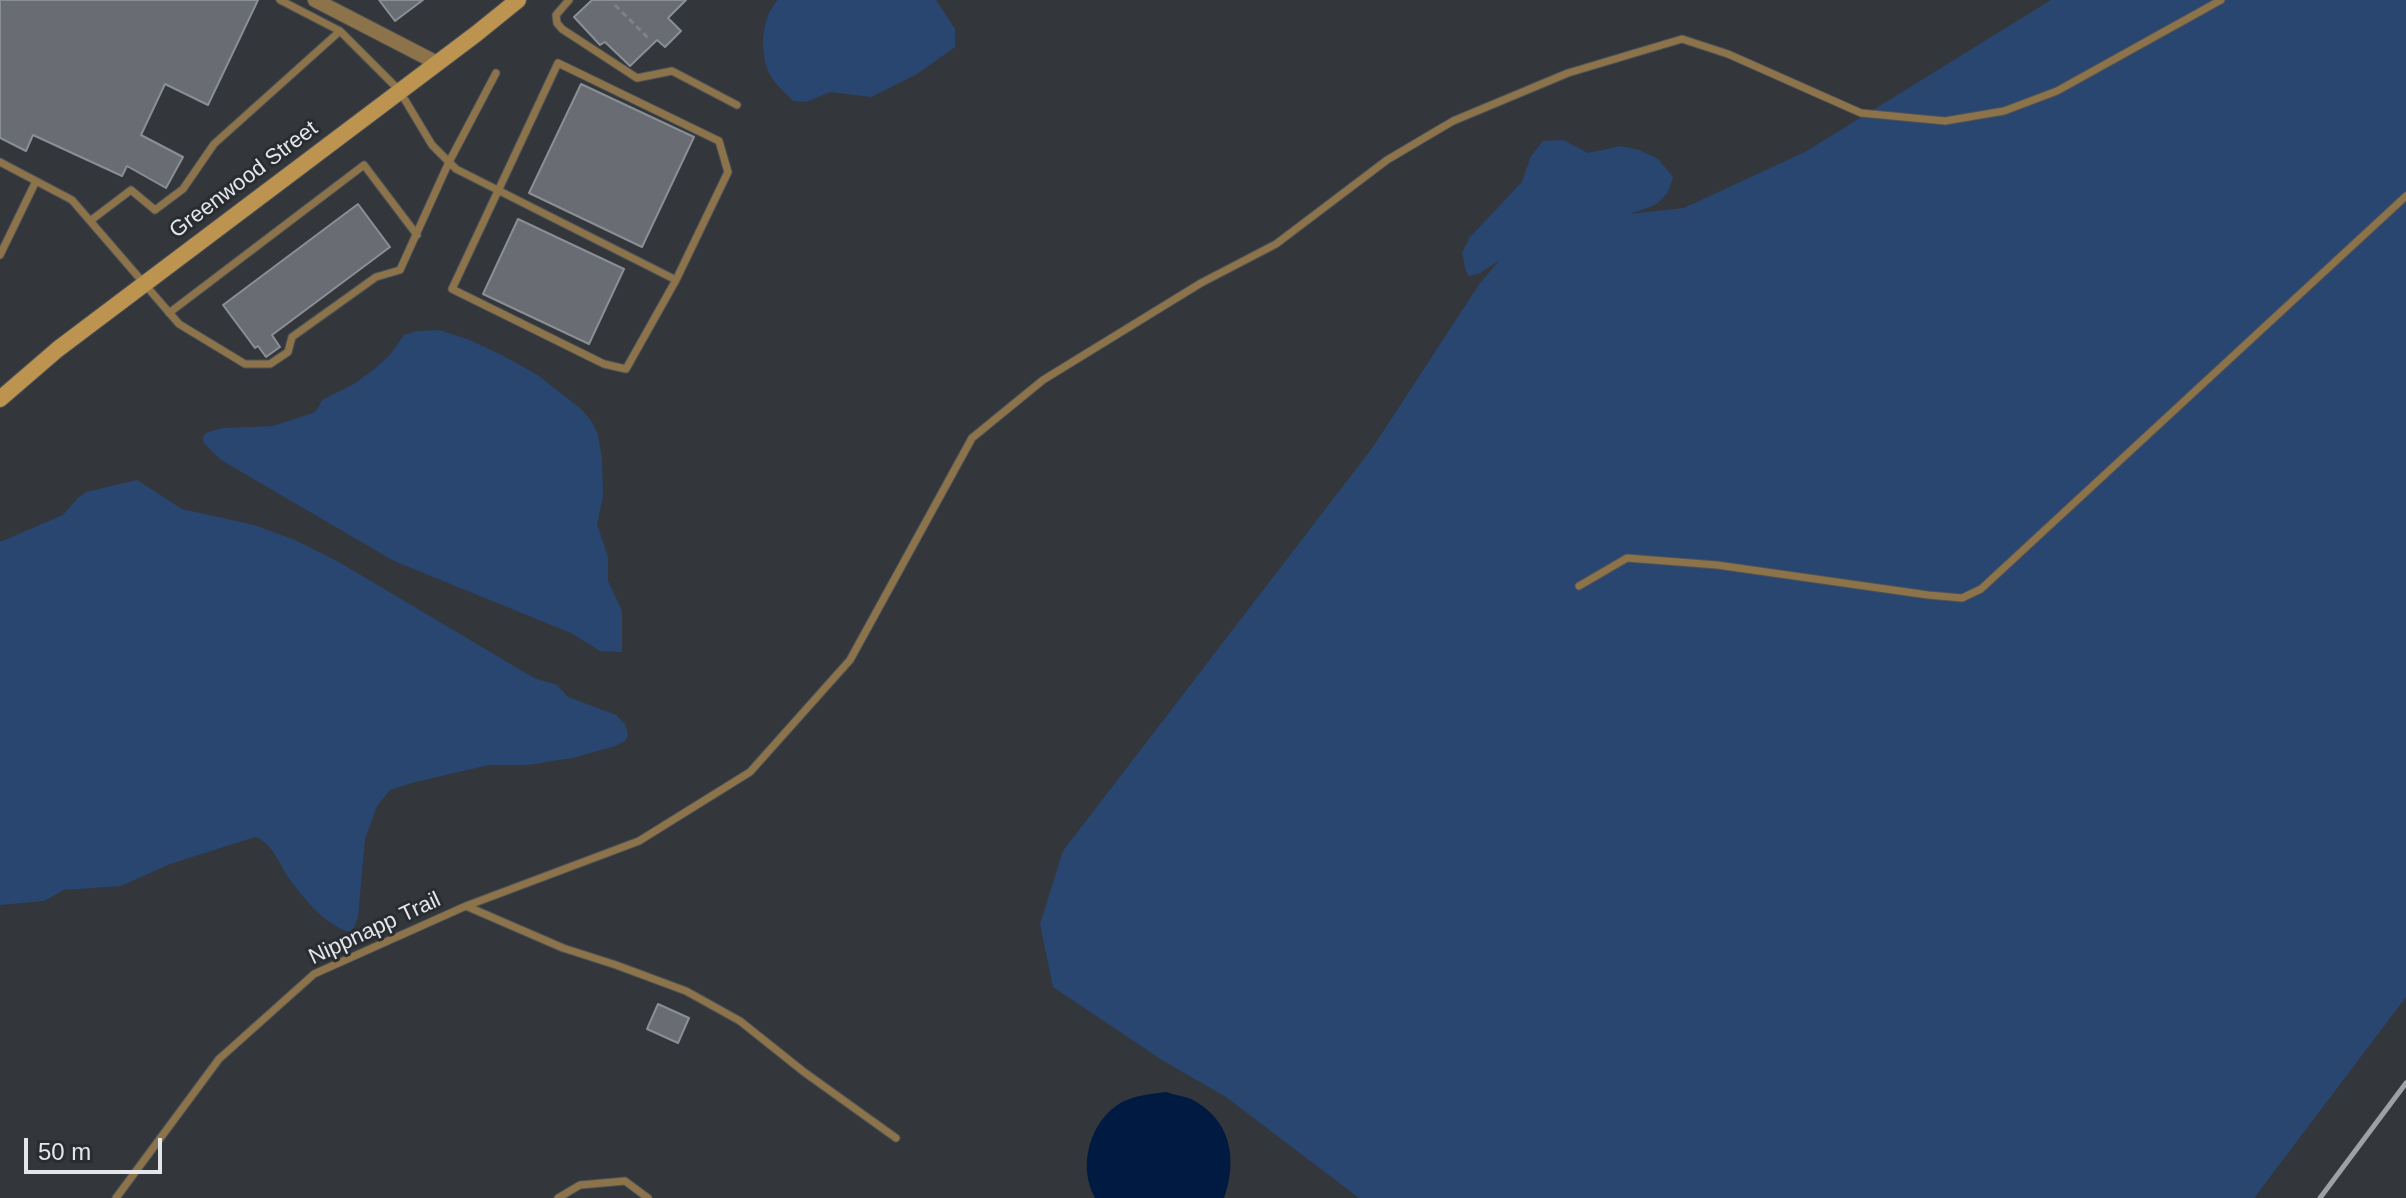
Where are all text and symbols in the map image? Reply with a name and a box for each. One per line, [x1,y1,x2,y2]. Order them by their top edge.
street label: Greenwood Street [165,116,323,244]
street label: Nippnapp Trail [305,887,445,971]
scale bar [28,1122,166,1172]
text: 50 m [38,1138,91,1165]

